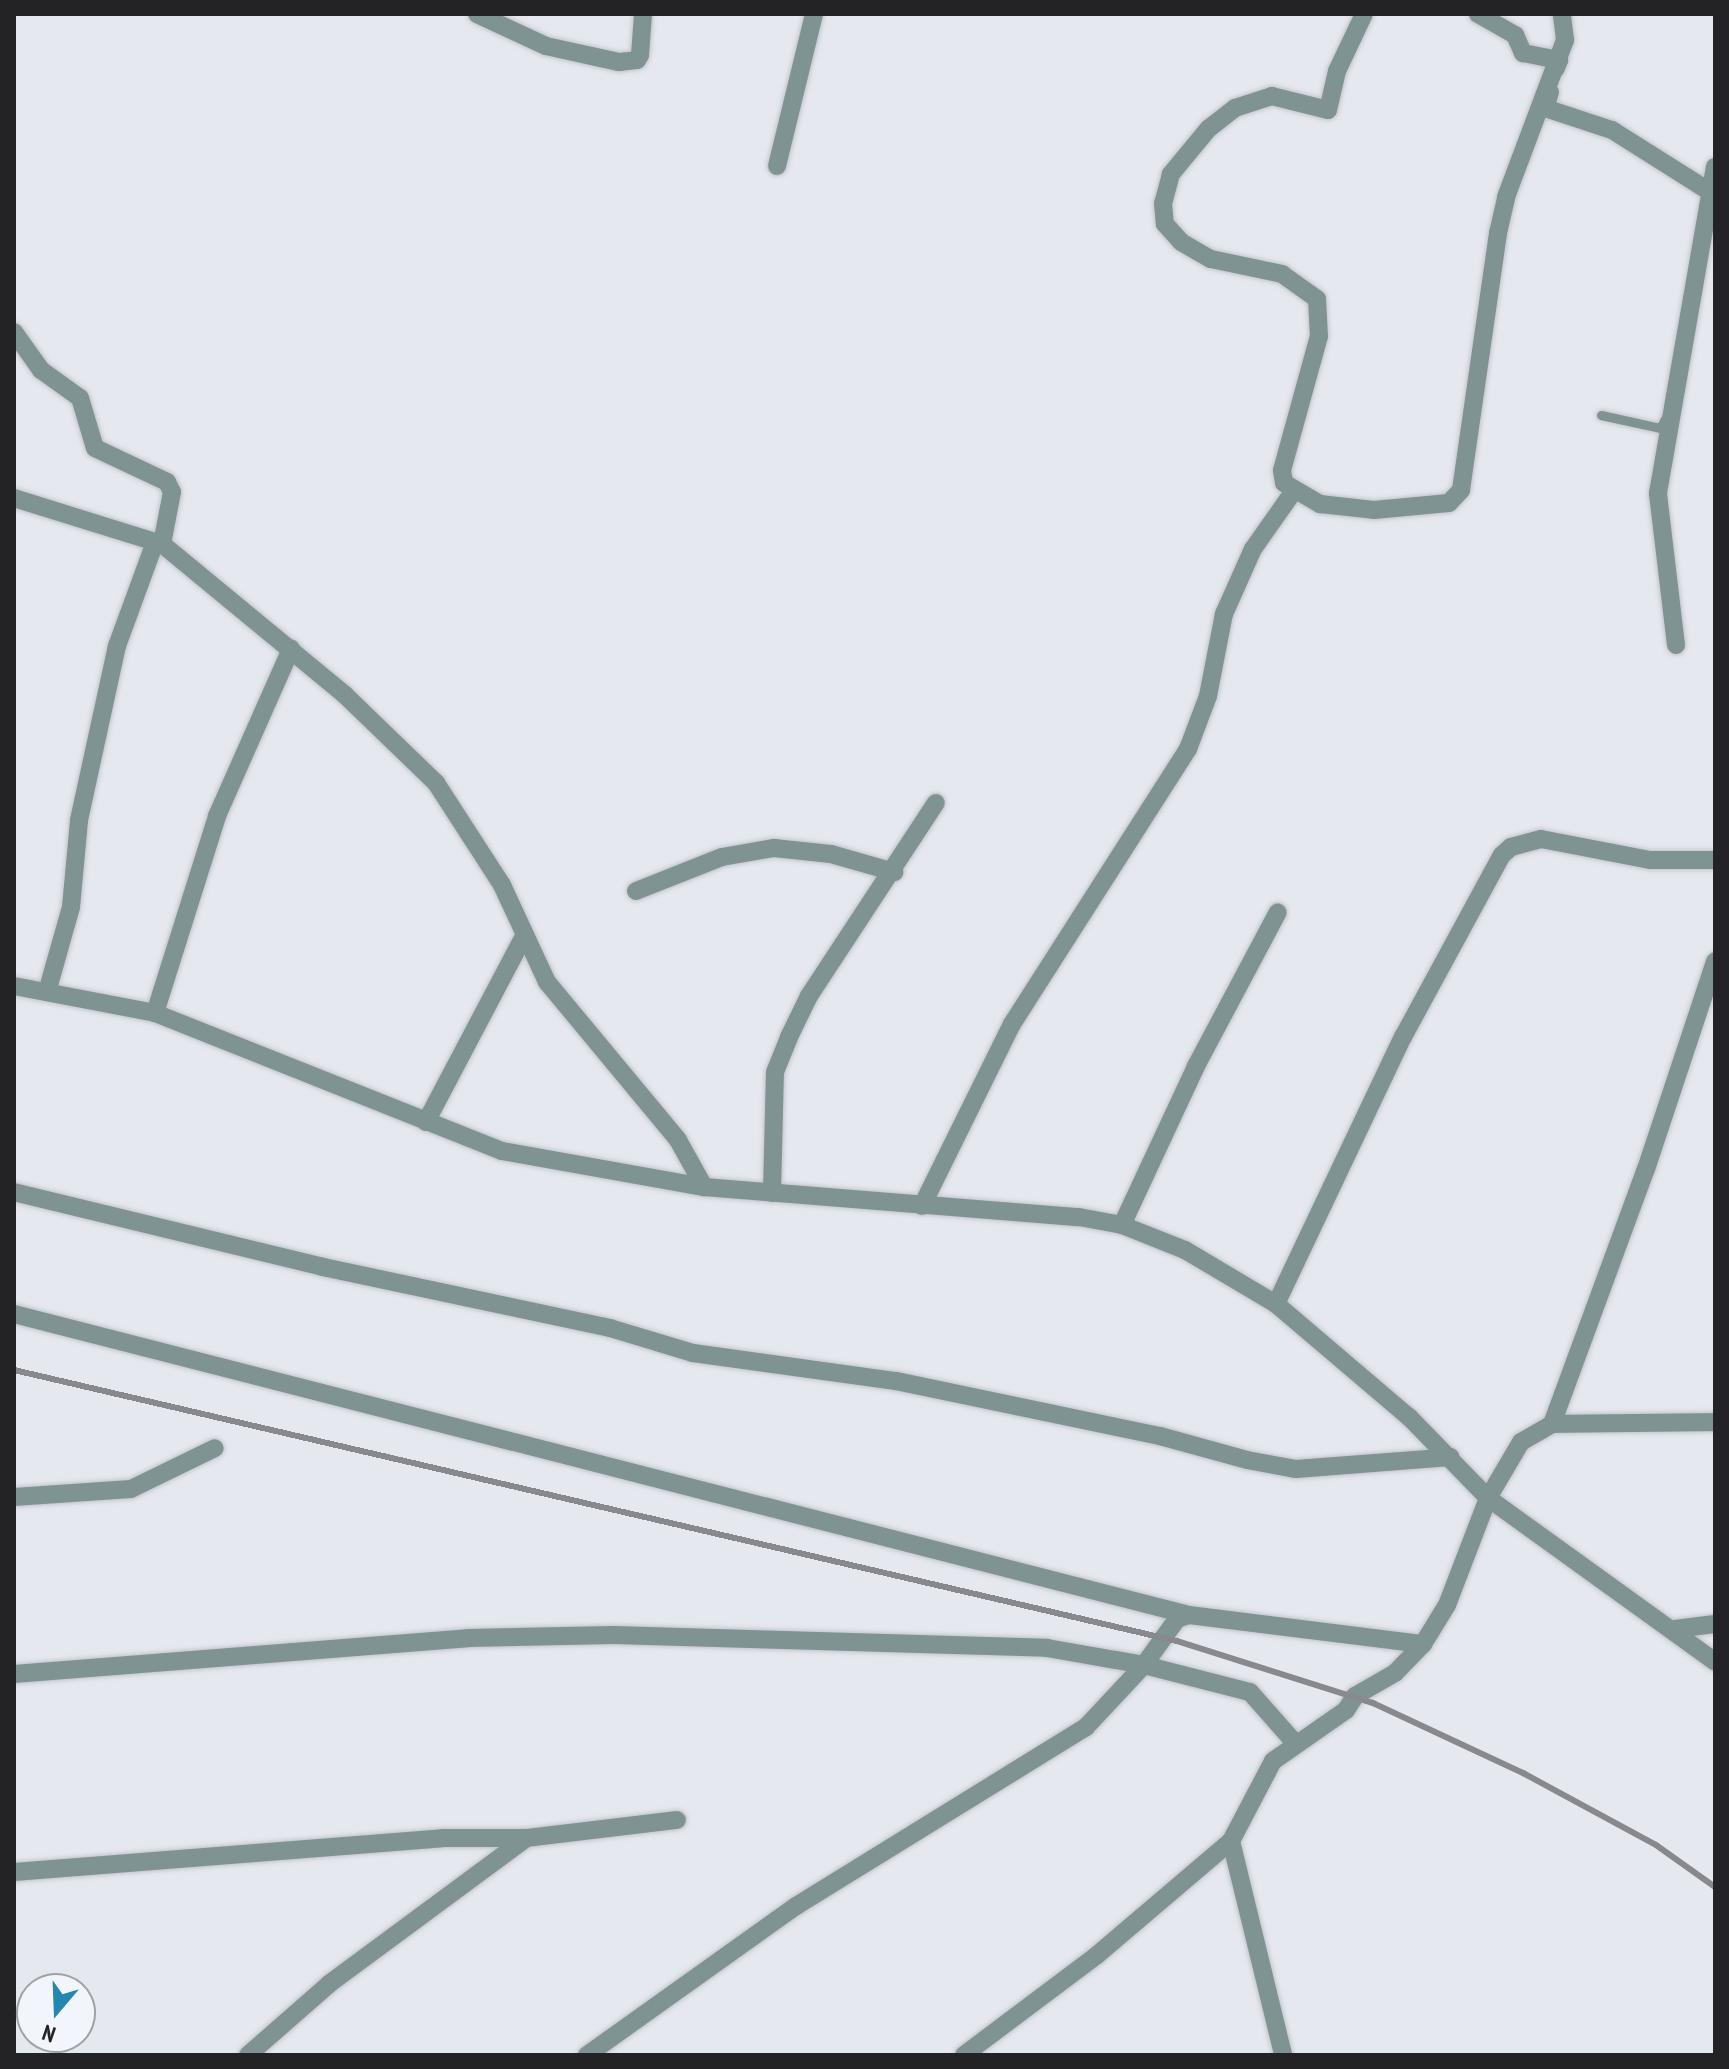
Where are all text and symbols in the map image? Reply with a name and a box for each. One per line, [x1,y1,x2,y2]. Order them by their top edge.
north arrow [16,1973,96,2053]
text: N [39,2019,59,2049]

